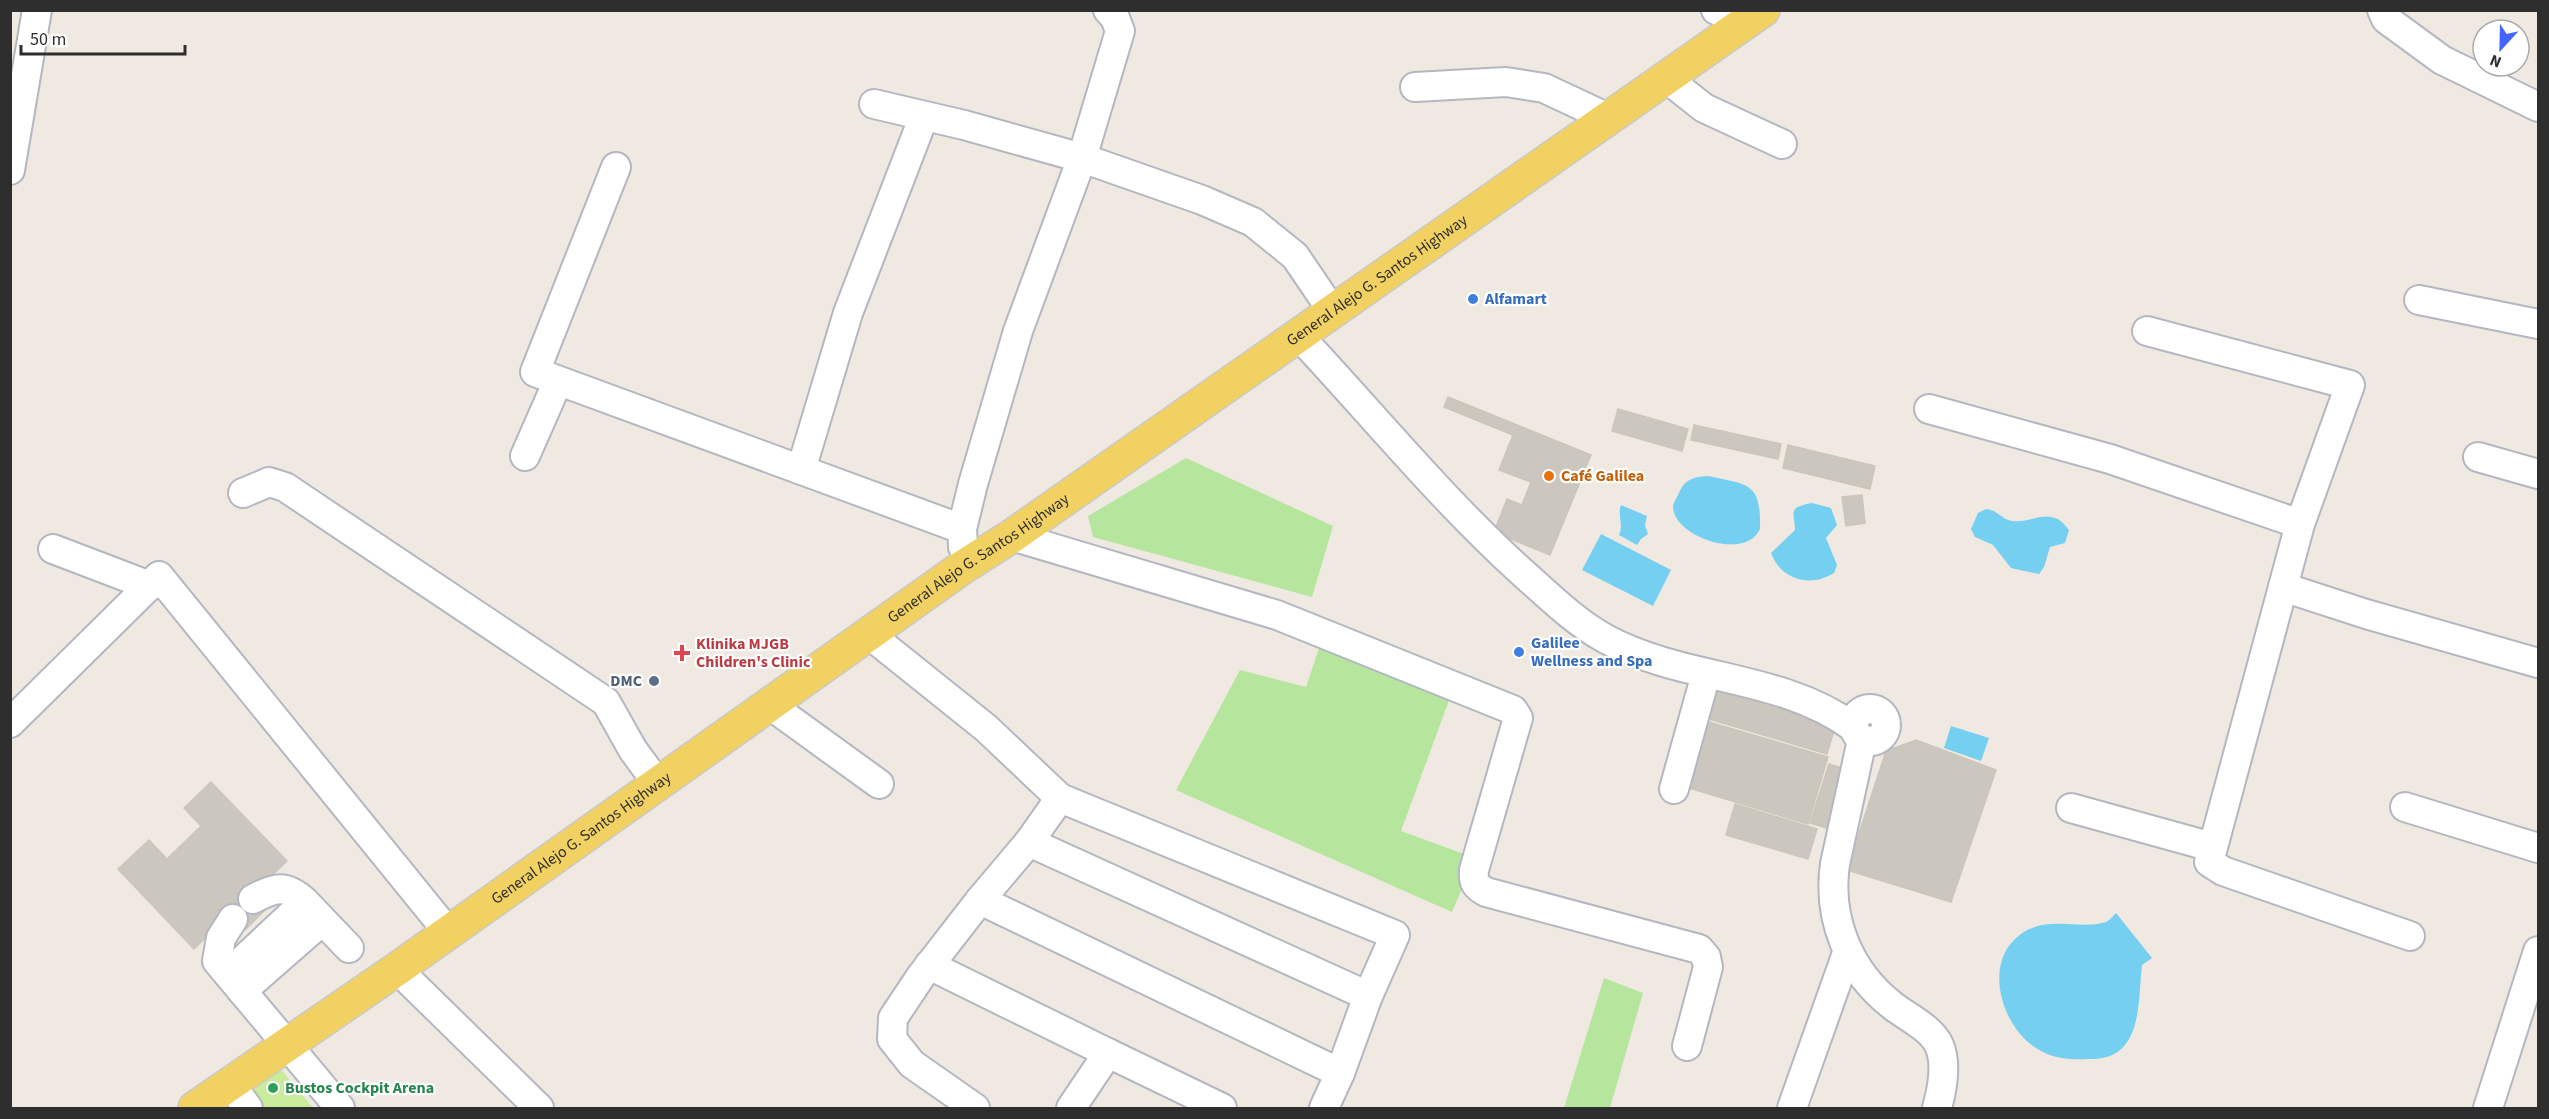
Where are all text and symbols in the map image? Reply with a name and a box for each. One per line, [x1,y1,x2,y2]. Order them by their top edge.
scale bar [21,18,184,56]
north arrow [2471,18,2531,78]
text: 50 m [30,27,66,52]
text: N [2487,49,2505,73]
street label: General Alejo G. Santos Highway [1282,209,1472,351]
place label: Alfamart [1484,288,1547,310]
marker: Alfamart [1466,292,1480,306]
place label: Café Galilea [1561,465,1644,487]
marker: Café Galilea [1542,469,1556,483]
street label: General Alejo G. Santos Highway [883,488,1074,628]
place label: Galilee Wellness and Spa [1531,632,1653,672]
place label: Klinika MJGB Children's Clinic [696,633,811,673]
marker: Klinika MJGB Children's Clinic [673,644,691,662]
marker: Galilee Wellness and Spa [1512,645,1526,659]
place label: DMC [610,670,642,692]
marker: DMC [647,674,661,688]
street label: General Alejo G. Santos Highway [487,766,676,910]
place label: Bustos Cockpit Arena [285,1077,434,1099]
marker: Bustos Cockpit Arena [266,1081,280,1095]

